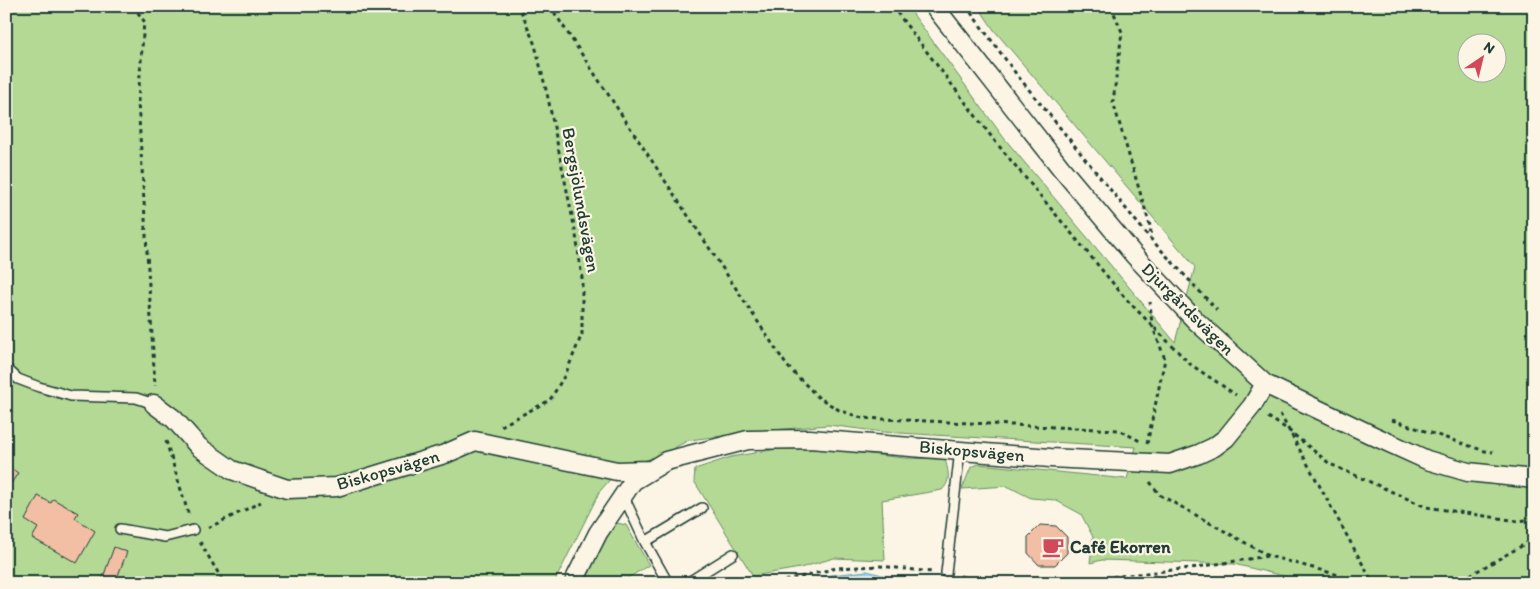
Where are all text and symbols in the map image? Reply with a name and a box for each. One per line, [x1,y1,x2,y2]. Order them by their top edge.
north arrow [1458,32,1508,82]
text: N [1480,38,1498,57]
street label: Bergsjölundsvägen [557,126,605,274]
street label: Djurgårdsvägen [1137,258,1239,360]
street label: Biskopsvägen [918,435,1026,467]
street label: Biskopsvägen [334,445,442,495]
cafe icon: Café Ekorren [1040,534,1066,560]
place label: Café Ekorren [1070,536,1171,558]

